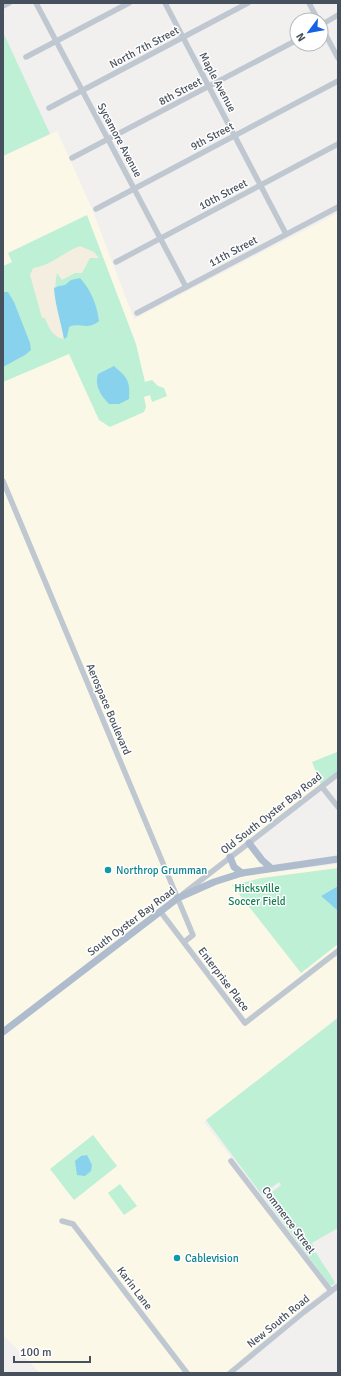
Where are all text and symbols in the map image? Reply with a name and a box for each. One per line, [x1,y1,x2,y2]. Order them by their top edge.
north arrow [289,12,329,52]
street label: North 7th Street [107,24,181,71]
text: N [293,30,308,44]
street label: Maple Avenue [196,50,239,114]
street label: 8th Street [156,75,204,108]
street label: Sycamore Avenue [94,101,145,180]
street label: 9th Street [188,120,236,153]
street label: 10th Street [197,176,250,213]
street label: 11th Street [207,233,260,270]
street label: Aerospace Boulevard [83,661,134,757]
street label: Old South Oyster Bay Road [218,770,325,857]
place label: Northrop Grumman [116,864,207,877]
marker: Northrop Grumman [103,865,113,875]
park label: Hicksville Soccer Field [228,882,286,908]
street label: South Oyster Bay Road [85,884,178,959]
street label: Enterprise Place [195,945,252,1014]
street label: Commerce Street [259,1184,318,1257]
place label: Cablevision [185,1252,239,1265]
marker: Cablevision [172,1253,182,1263]
street label: Karin Lane [114,1264,155,1312]
street label: New South Road [244,1292,312,1351]
scale bar [14,1338,90,1364]
text: 100 m [20,1345,52,1360]

